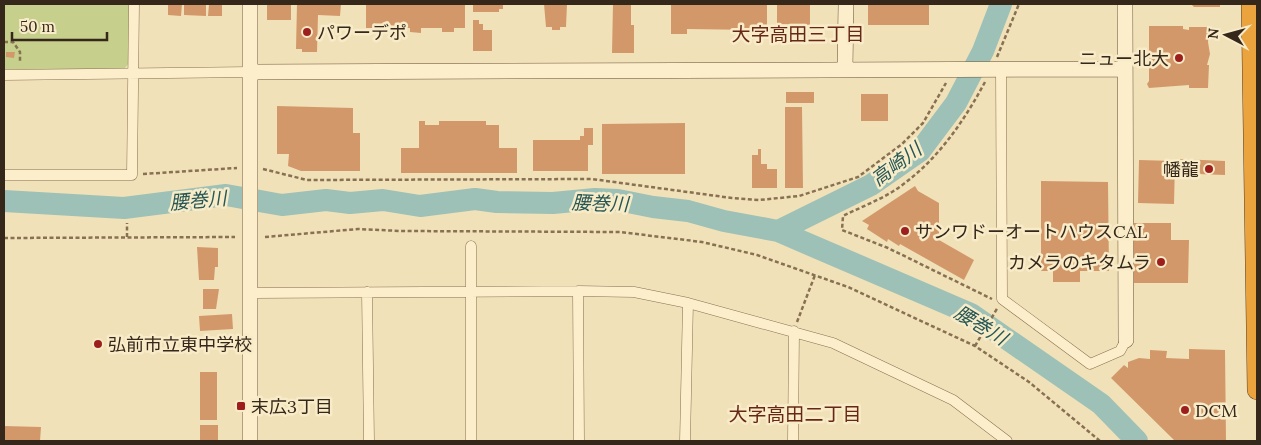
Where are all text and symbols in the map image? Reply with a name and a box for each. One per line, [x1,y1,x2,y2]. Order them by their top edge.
scale bar [12,10,108,42]
north arrow [1201,10,1251,60]
text: 50 m [20,17,55,36]
place label: パワーデポ [317,21,407,44]
district label: 大字高田三丁目 [731,22,865,46]
marker: パワーデポ [301,26,313,38]
text: N [1204,27,1223,40]
place label: ニュー北大 [1079,47,1169,70]
marker: ニュー北大 [1173,52,1185,64]
water label: 高崎川 [866,136,928,191]
place label: 幡龍 [1163,158,1199,181]
marker: 幡龍 [1203,163,1215,175]
water label: 腰巻川 [169,185,229,214]
water label: 腰巻川 [571,190,631,216]
place label: サンワドーオートハウスCAL [915,220,1148,243]
marker: サンワドーオートハウスCAL [899,225,911,237]
place label: カメラのキタムラ [1008,251,1151,274]
marker: カメラのキタムラ [1155,256,1167,268]
water label: 腰巻川 [950,300,1013,351]
place label: 弘前市立東中学校 [108,333,252,356]
marker: 弘前市立東中学校 [92,338,104,350]
place label: 末広3丁目 [251,395,333,418]
place label: DCM [1195,399,1238,422]
marker: 末広3丁目 [235,400,247,412]
district label: 大字高田二丁目 [728,402,862,426]
marker: DCM [1179,404,1191,416]

